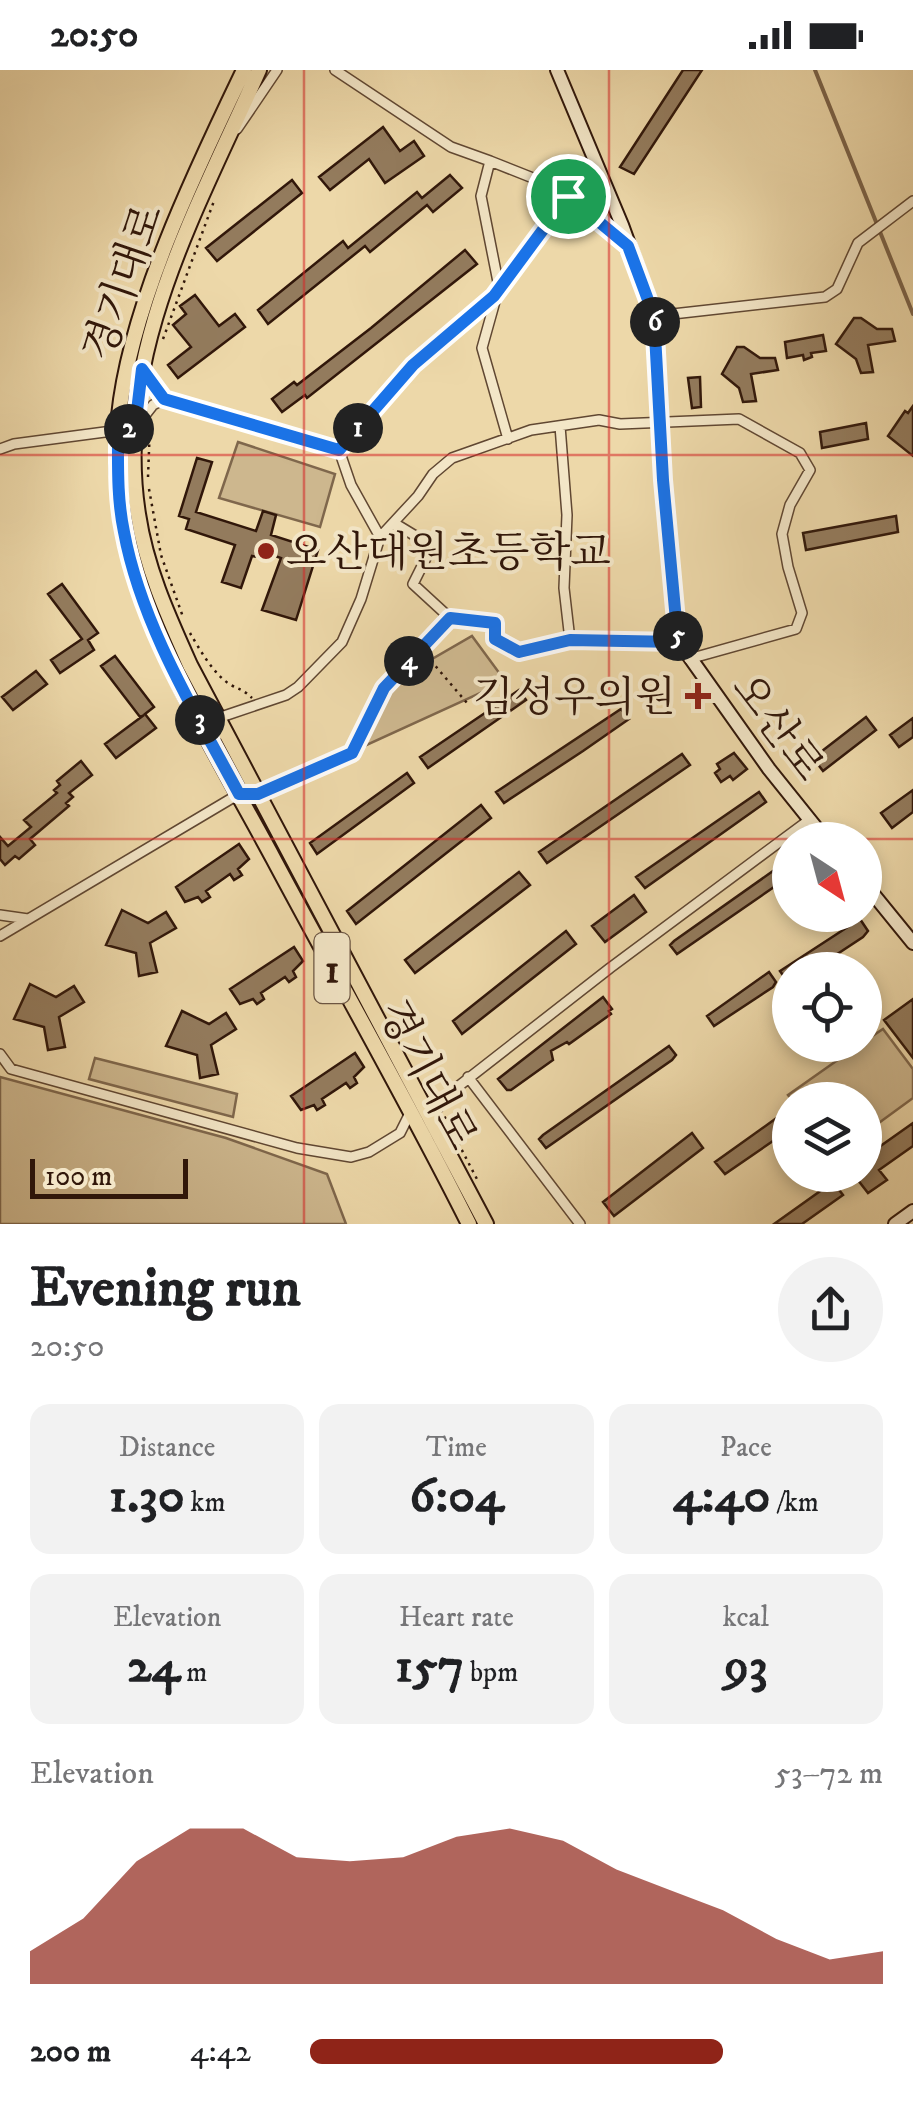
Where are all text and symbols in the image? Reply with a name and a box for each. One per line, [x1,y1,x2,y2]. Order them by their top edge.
text: 20:50 [50,11,138,59]
pin [526,154,611,239]
icon: arrive [541,169,596,224]
street label: 경기대로 [74,198,176,368]
pin: 6 [630,297,680,347]
text: 6 [648,304,662,339]
pin: 1 [333,403,383,453]
pin: 2 [104,404,154,454]
text: 1 [353,410,363,445]
text: 2 [122,411,136,446]
place label: 오산대원초등학교 [286,528,611,580]
marker: 오산대원초등학교 [255,540,277,562]
pin: 5 [653,611,703,661]
text: 5 [671,618,685,653]
pin: 4 [384,636,434,686]
text: 4 [401,643,417,678]
street label: 오산로 [719,664,834,792]
place label: 김성우의원 [473,673,676,725]
marker: 김성우의원 [685,683,711,709]
pin: 3 [175,695,225,745]
text: 3 [195,702,205,737]
north arrow [772,822,882,932]
map controls [772,822,882,1192]
road number: 1 [314,933,350,1003]
button: locate [772,952,882,1062]
street label: 경기대로 [365,992,487,1159]
button: layers [772,1082,882,1192]
scale bar [30,1154,188,1198]
text: 100 m [45,1159,112,1194]
text: Evening run [30,1255,301,1324]
button: share [778,1257,883,1362]
text: 20:50 [30,1327,104,1367]
text: Distance [119,1430,215,1465]
text: Time [426,1430,487,1465]
text: Pace [720,1430,772,1465]
text: 1.30 [109,1465,185,1528]
text: 6:04 [409,1465,504,1528]
text: 4:40 [673,1465,770,1528]
text: km [185,1485,226,1520]
text: /km [770,1485,819,1520]
text: Elevation [113,1600,221,1635]
text: Heart rate [399,1600,514,1635]
text: kcal [723,1600,769,1635]
text: 24 [127,1635,180,1698]
text: 157 [395,1635,464,1698]
text: 93 [724,1635,768,1698]
text: m [180,1655,207,1690]
text: bpm [464,1655,518,1690]
text: Elevation [30,1754,154,1794]
text: 53–72 m [775,1754,883,1794]
text: 200 m [30,2032,111,2072]
text: 4:42 [190,2032,251,2072]

